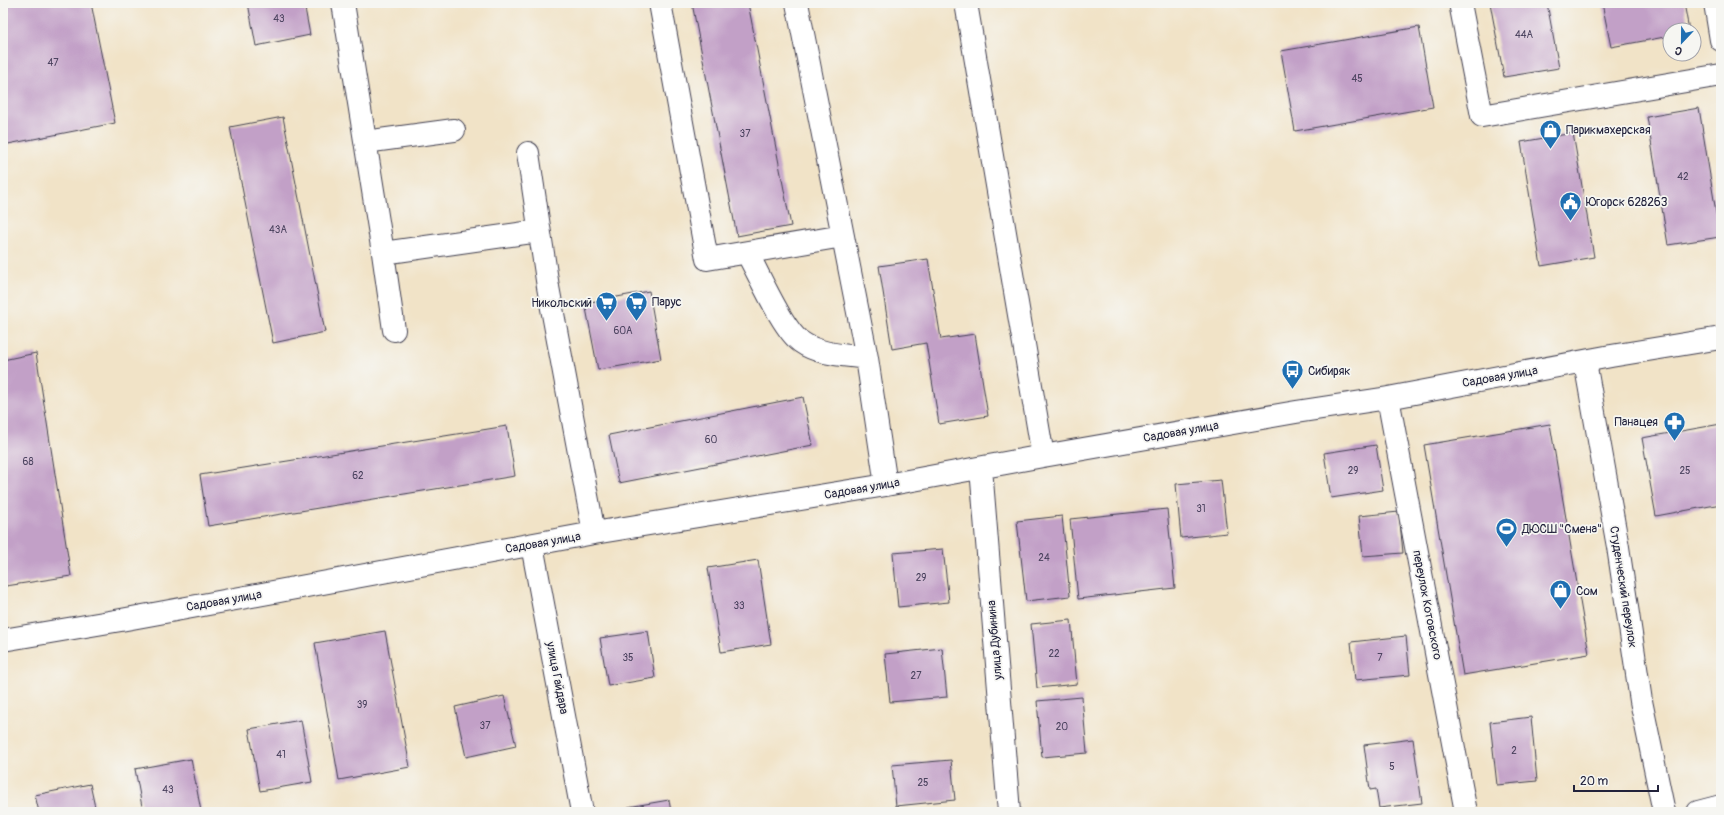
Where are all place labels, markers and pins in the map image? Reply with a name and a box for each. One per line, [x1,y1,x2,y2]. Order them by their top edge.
shop icon: Парикмахерская [1538,117,1564,150]
place label: Парикмахерская [1566,123,1651,138]
public building icon: Югорск 628263 [1558,189,1584,222]
place label: Югорск 628263 [1586,195,1668,210]
supermarket icon: Парус [624,289,650,322]
supermarket icon: Никольский [594,290,620,323]
place label: Парус [652,295,682,310]
place label: Никольский [531,296,592,311]
bus stop icon: Сибиряк [1280,358,1306,391]
place label: Сибиряк [1308,364,1350,379]
pharmacy icon: Панацея [1661,409,1687,442]
place label: Панацея [1615,415,1658,430]
sports icon: ДЮСШ "Смена" [1493,516,1519,549]
place label: ДЮСШ "Смена" [1521,522,1602,537]
shop icon: Сом [1547,578,1573,611]
place label: Сом [1576,584,1598,599]

